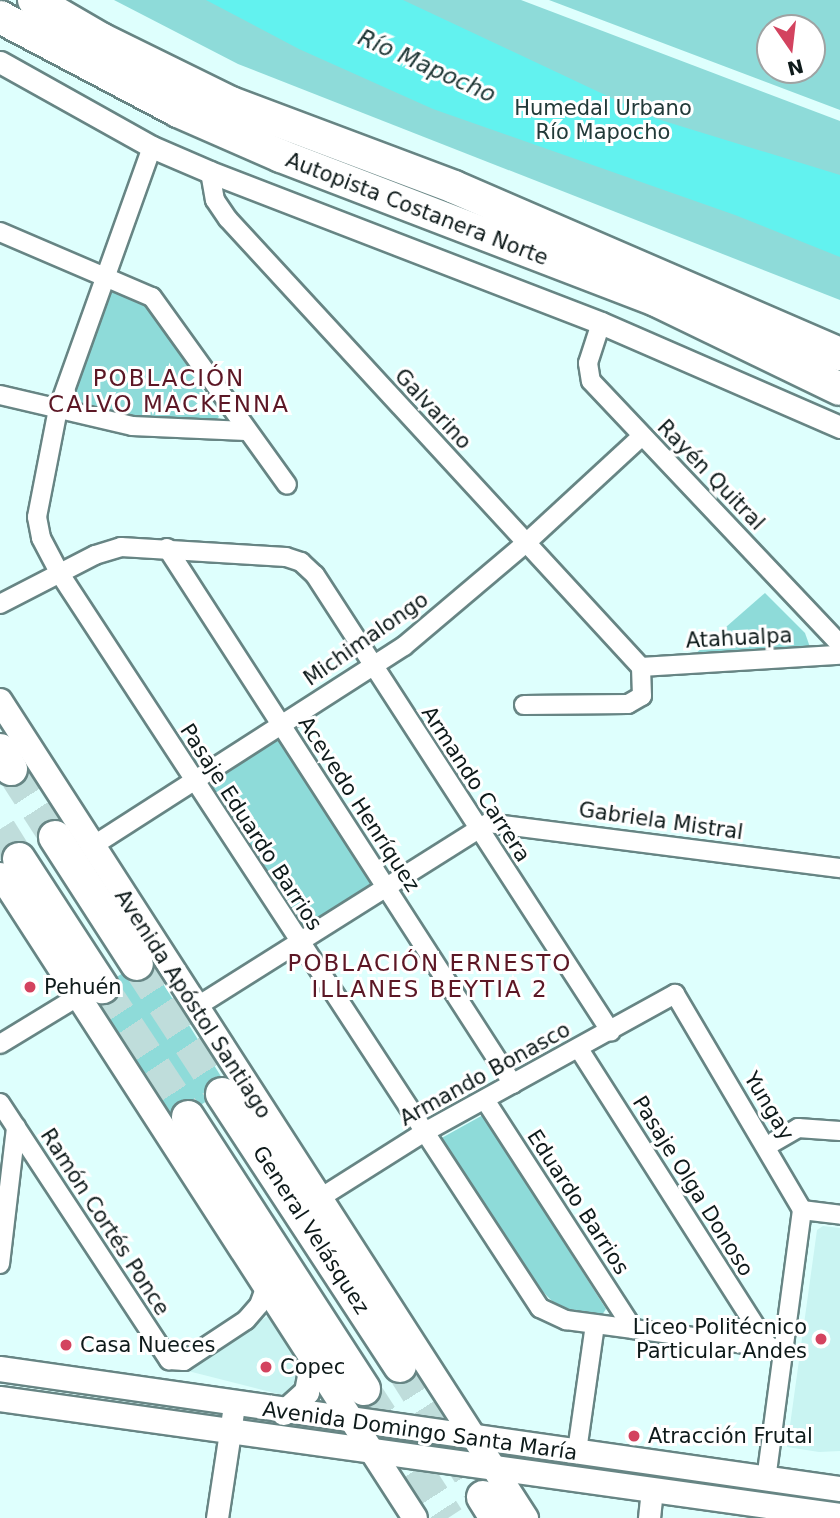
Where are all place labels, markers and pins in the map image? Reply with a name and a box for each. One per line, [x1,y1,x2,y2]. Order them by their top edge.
place label: Pehuén [44,974,122,1000]
marker: Pehuén [22,979,38,995]
place label: Liceo Politécnico Particular Andes [633,1314,807,1364]
marker: Liceo Politécnico Particular Andes [813,1331,829,1347]
place label: Casa Nueces [80,1332,215,1358]
marker: Casa Nueces [58,1337,74,1353]
place label: Copec [280,1354,345,1380]
marker: Copec [258,1359,274,1375]
place label: Atracción Frutal [648,1423,813,1449]
marker: Atracción Frutal [626,1428,642,1444]

